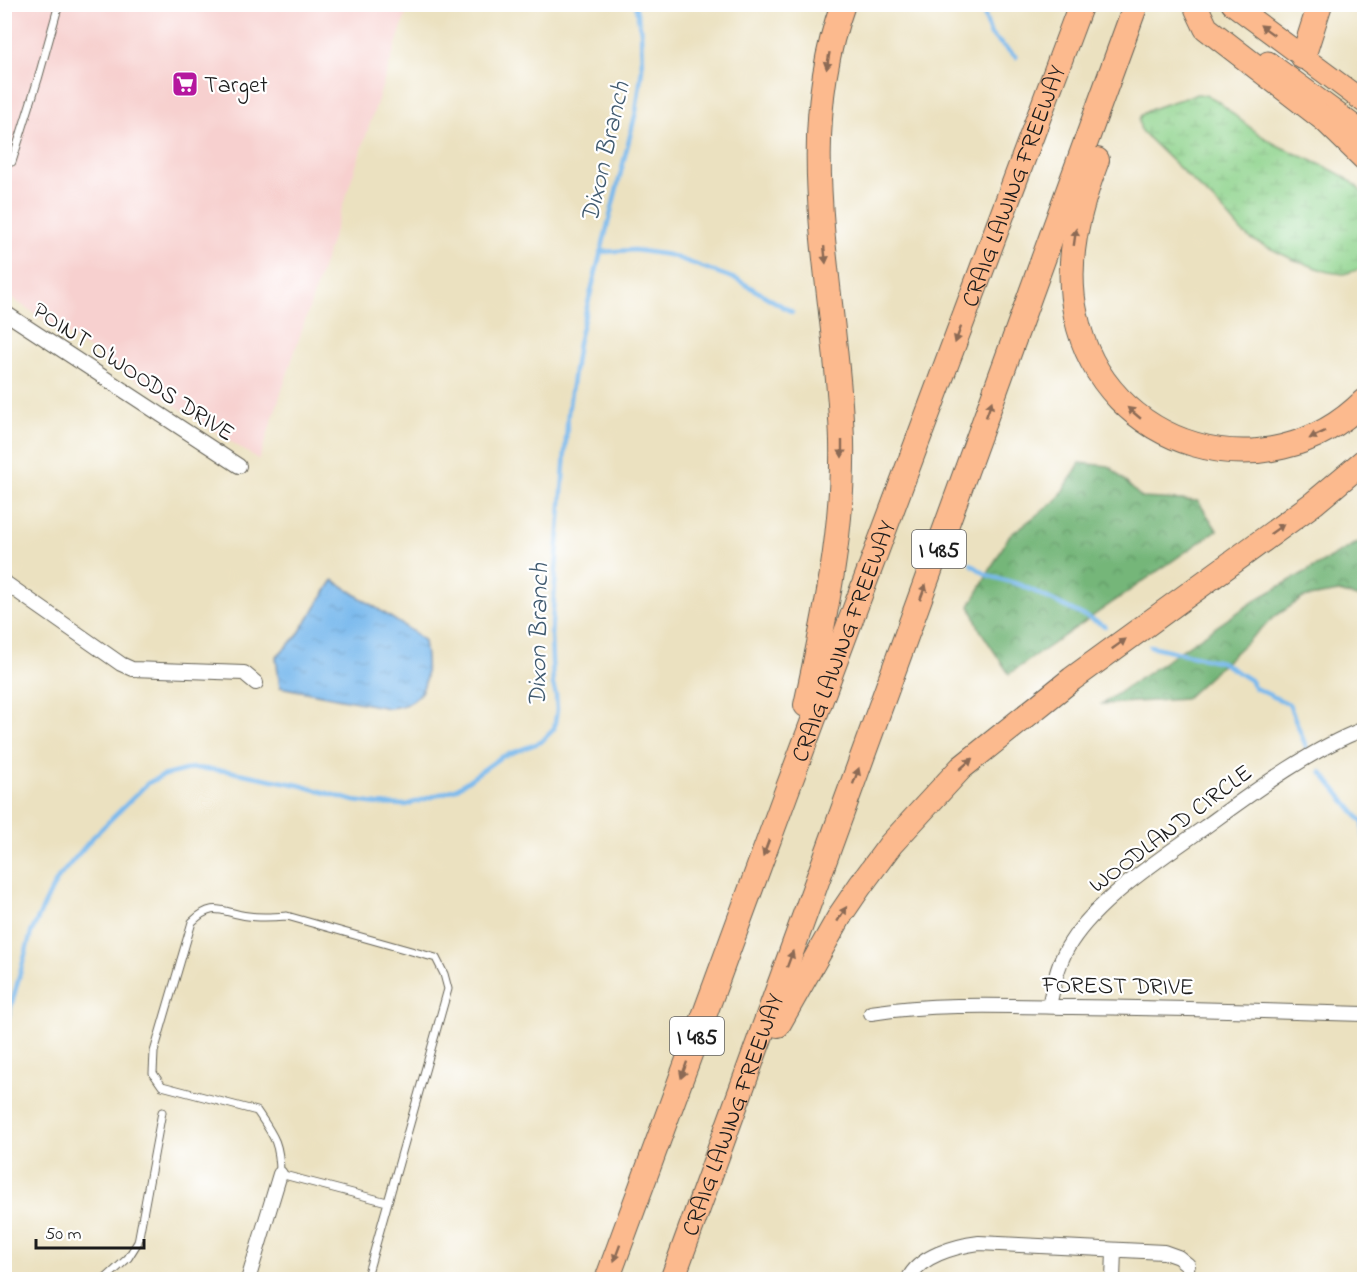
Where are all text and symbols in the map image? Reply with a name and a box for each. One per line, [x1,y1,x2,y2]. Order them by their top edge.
one-way arrow [1259,24,1275,36]
one-way arrow [823,51,832,70]
street label: CRAIG LAWING FREEWAY [954,61,1076,313]
supermarket icon: Target [170,69,200,99]
place label: Target [204,69,268,104]
water label: Dixon Branch [572,78,642,227]
one-way arrow [1070,228,1079,247]
one-way arrow [820,245,830,264]
street label: POINT O'WOODS DRIVE [25,294,241,452]
one-way arrow [952,326,962,344]
one-way arrow [985,400,995,418]
one-way arrow [1127,407,1142,420]
one-way arrow [1308,430,1325,439]
one-way arrow [837,439,847,458]
street label: CRAIG LAWING FREEWAY [784,516,906,768]
one-way arrow [1268,523,1284,535]
road number: I 485 [912,530,966,568]
water label: Dixon Branch [520,562,560,707]
one-way arrow [918,583,928,601]
one-way arrow [1111,638,1127,650]
street label: WOODLAND CIRCLE [1082,757,1261,903]
one-way arrow [958,758,973,771]
one-way arrow [852,766,862,784]
one-way arrow [761,839,771,857]
one-way arrow [836,906,847,922]
one-way arrow [785,950,795,968]
street label: FOREST DRIVE [1041,969,1194,1006]
street label: CRAIG LAWING FREEWAY [674,989,795,1242]
road number: I 485 [670,1017,724,1055]
one-way arrow [679,1061,689,1079]
scale bar [36,1212,144,1250]
text: 50 m [45,1222,82,1248]
one-way arrow [612,1244,621,1262]

